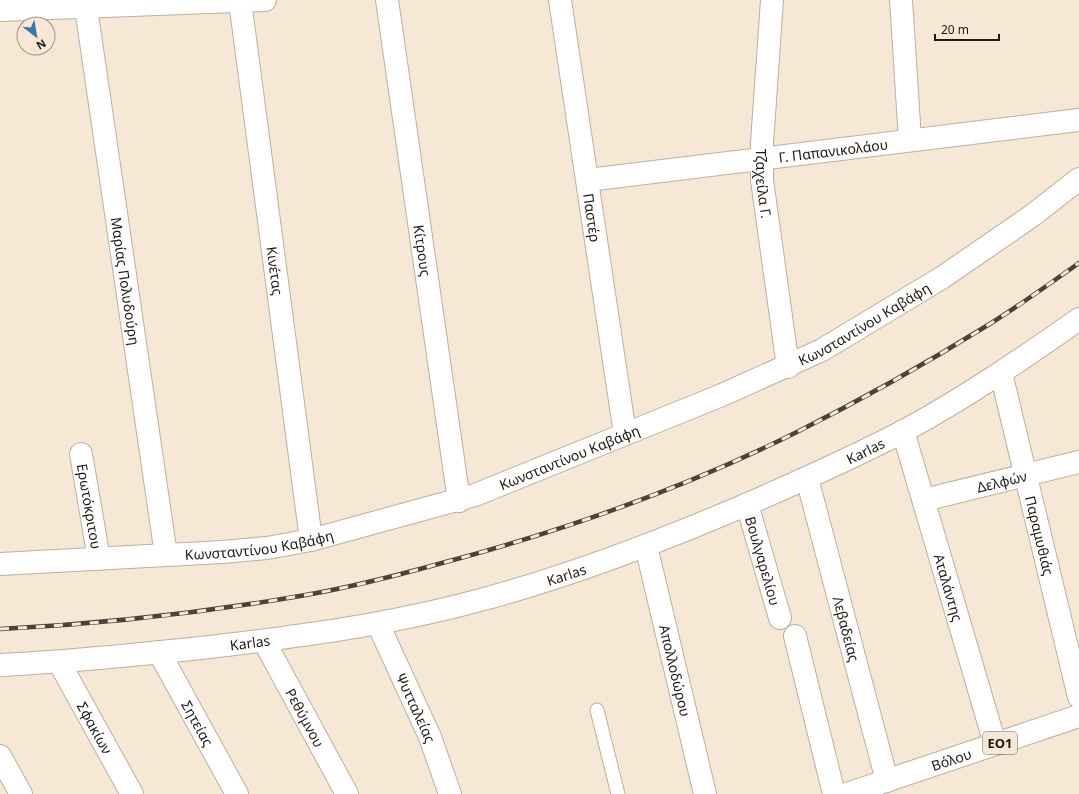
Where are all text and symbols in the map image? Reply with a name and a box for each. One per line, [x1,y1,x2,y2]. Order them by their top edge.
north arrow [16,16,56,56]
scale bar [935,16,999,42]
text: 20 m [941,21,969,38]
text: N [34,36,49,54]
street label: Γ. Παπανικολάου [777,134,889,166]
street label: Τζαχείλα Γ. [752,149,777,220]
street label: Παστέρ [580,192,606,243]
street label: Μαρίας Πολυδούρη [107,216,145,346]
street label: Κίτρους [410,223,436,278]
street label: Κινέτας [263,245,288,296]
street label: Κωνσταντίνου Καβάφη [795,278,934,369]
street label: Κωνσταντίνου Καβάφη [496,420,642,494]
street label: Karlas [843,433,888,468]
street label: Ερωτόκριτου [73,462,107,550]
street label: Δελφών [975,466,1029,496]
street label: Παραμυθιάς [1021,494,1059,577]
street label: Βουλγαρελίου [742,514,785,607]
street label: Κωνσταντίνου Καβάφη [184,525,335,563]
street label: Αταλάντης [930,551,968,624]
street label: Karlas [544,559,589,590]
street label: Λεβαδείας [829,594,865,664]
street label: Απολλοδώρου [656,623,696,718]
street label: Karlas [229,630,272,654]
street label: Ψυτταλείας [392,669,441,745]
street label: Ρεθύμνου [282,685,329,750]
street label: Σητείας [178,697,218,749]
street label: Σφακίων [73,698,117,757]
road number: ΕΟ1 [983,732,1017,754]
street label: Βόλου [929,743,974,775]

